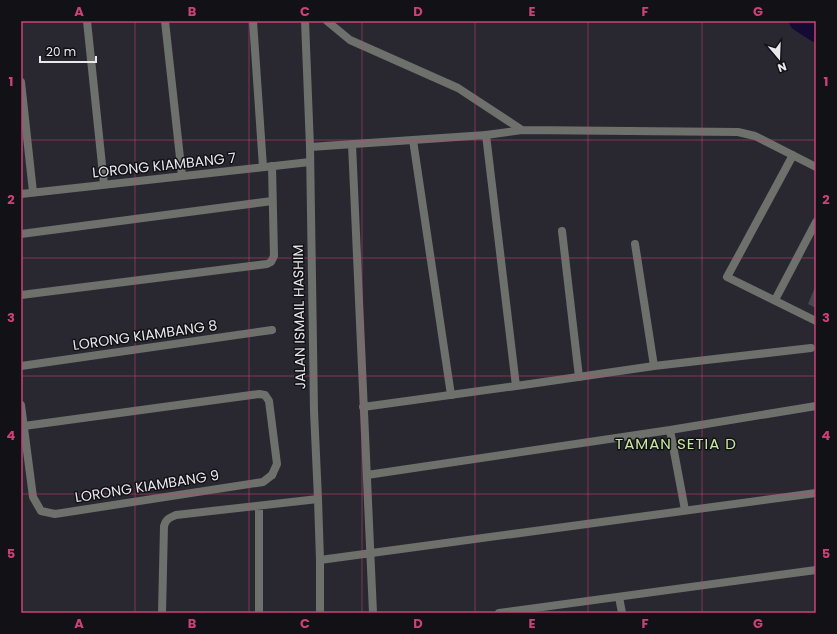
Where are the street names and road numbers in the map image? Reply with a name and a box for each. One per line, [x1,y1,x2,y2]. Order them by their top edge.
street label: LORONG KIAMBANG 7 [91,147,237,182]
street label: JALAN ISMAIL HASHIM [288,244,310,390]
street label: LORONG KIAMBANG 8 [71,315,219,355]
street label: LORONG KIAMBANG 9 [73,465,221,507]

